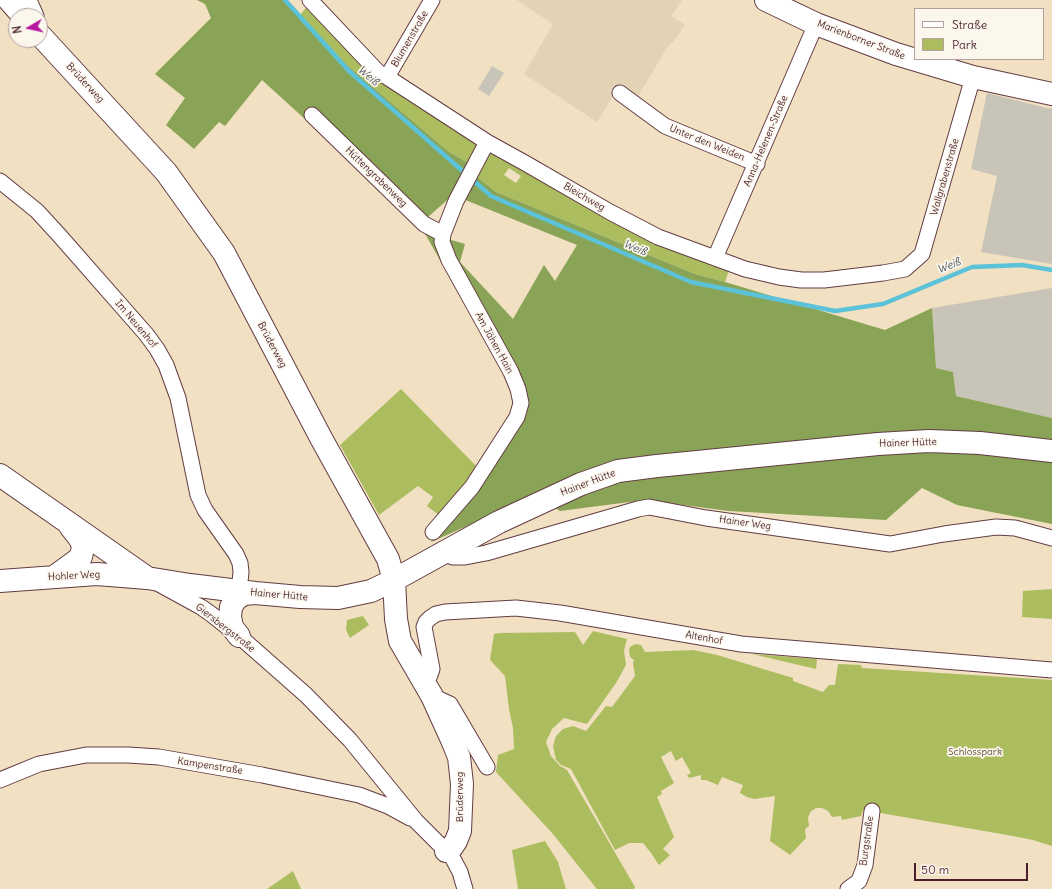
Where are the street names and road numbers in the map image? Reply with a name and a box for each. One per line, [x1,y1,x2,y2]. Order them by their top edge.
street label: Blumenstraße [389,9,431,69]
street label: Marienborner Straße [815,18,907,62]
street label: Brüderweg [63,60,107,106]
street label: Anna-Helenen-Straße [741,93,791,189]
street label: Unter den Weiden [668,122,746,164]
street label: Wallgrabenstraße [928,137,962,217]
street label: Hüttengrabenweg [343,144,409,210]
street label: Bleichweg [561,180,607,214]
street label: Im Neuenhof [112,297,160,351]
street label: Am Jähen Hain [472,310,516,376]
street label: Brüderweg [255,320,289,370]
street label: Hainer Hütte [879,436,937,450]
street label: Hainer Hütte [559,467,617,499]
street label: Hainer Weg [718,513,772,533]
street label: Hohler Weg [48,569,100,583]
street label: Hainer Hütte [250,587,308,603]
street label: Giersbergstraße [193,601,257,655]
street label: Altenhof [684,629,724,647]
street label: Kampenstraße [177,755,243,777]
street label: Brüderweg [454,772,466,822]
street label: Burgstraße [858,815,876,867]

